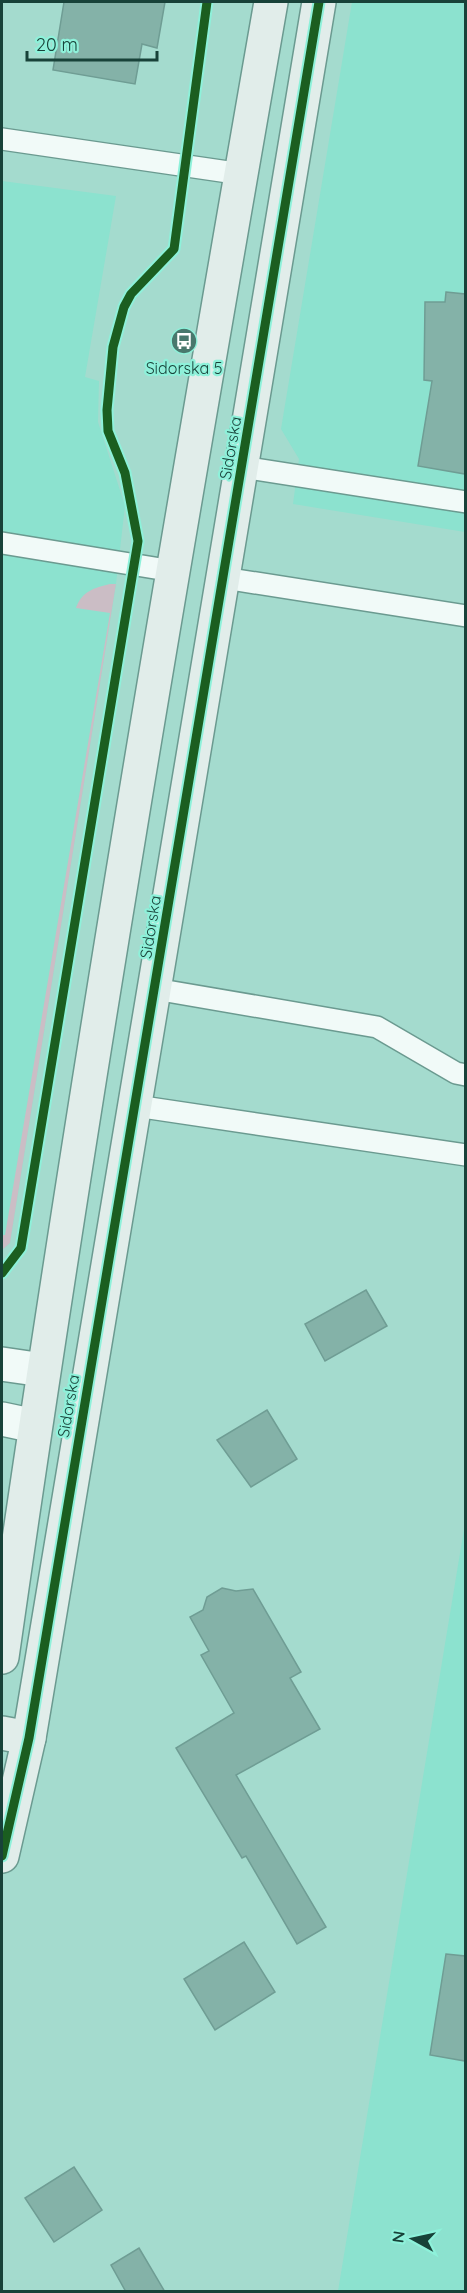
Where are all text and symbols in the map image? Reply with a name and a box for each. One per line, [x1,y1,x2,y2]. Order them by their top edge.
scale bar [27,24,158,62]
text: 20 m [36,33,78,56]
bus stop icon: Sidorska 5 [169,326,199,356]
place label: Sidorska 5 [146,358,222,378]
street label: Sidorska [215,415,245,481]
street label: Sidorska [135,894,165,960]
street label: Sidorska [53,1373,83,1439]
north arrow [383,2209,443,2269]
text: N [387,2230,409,2244]

